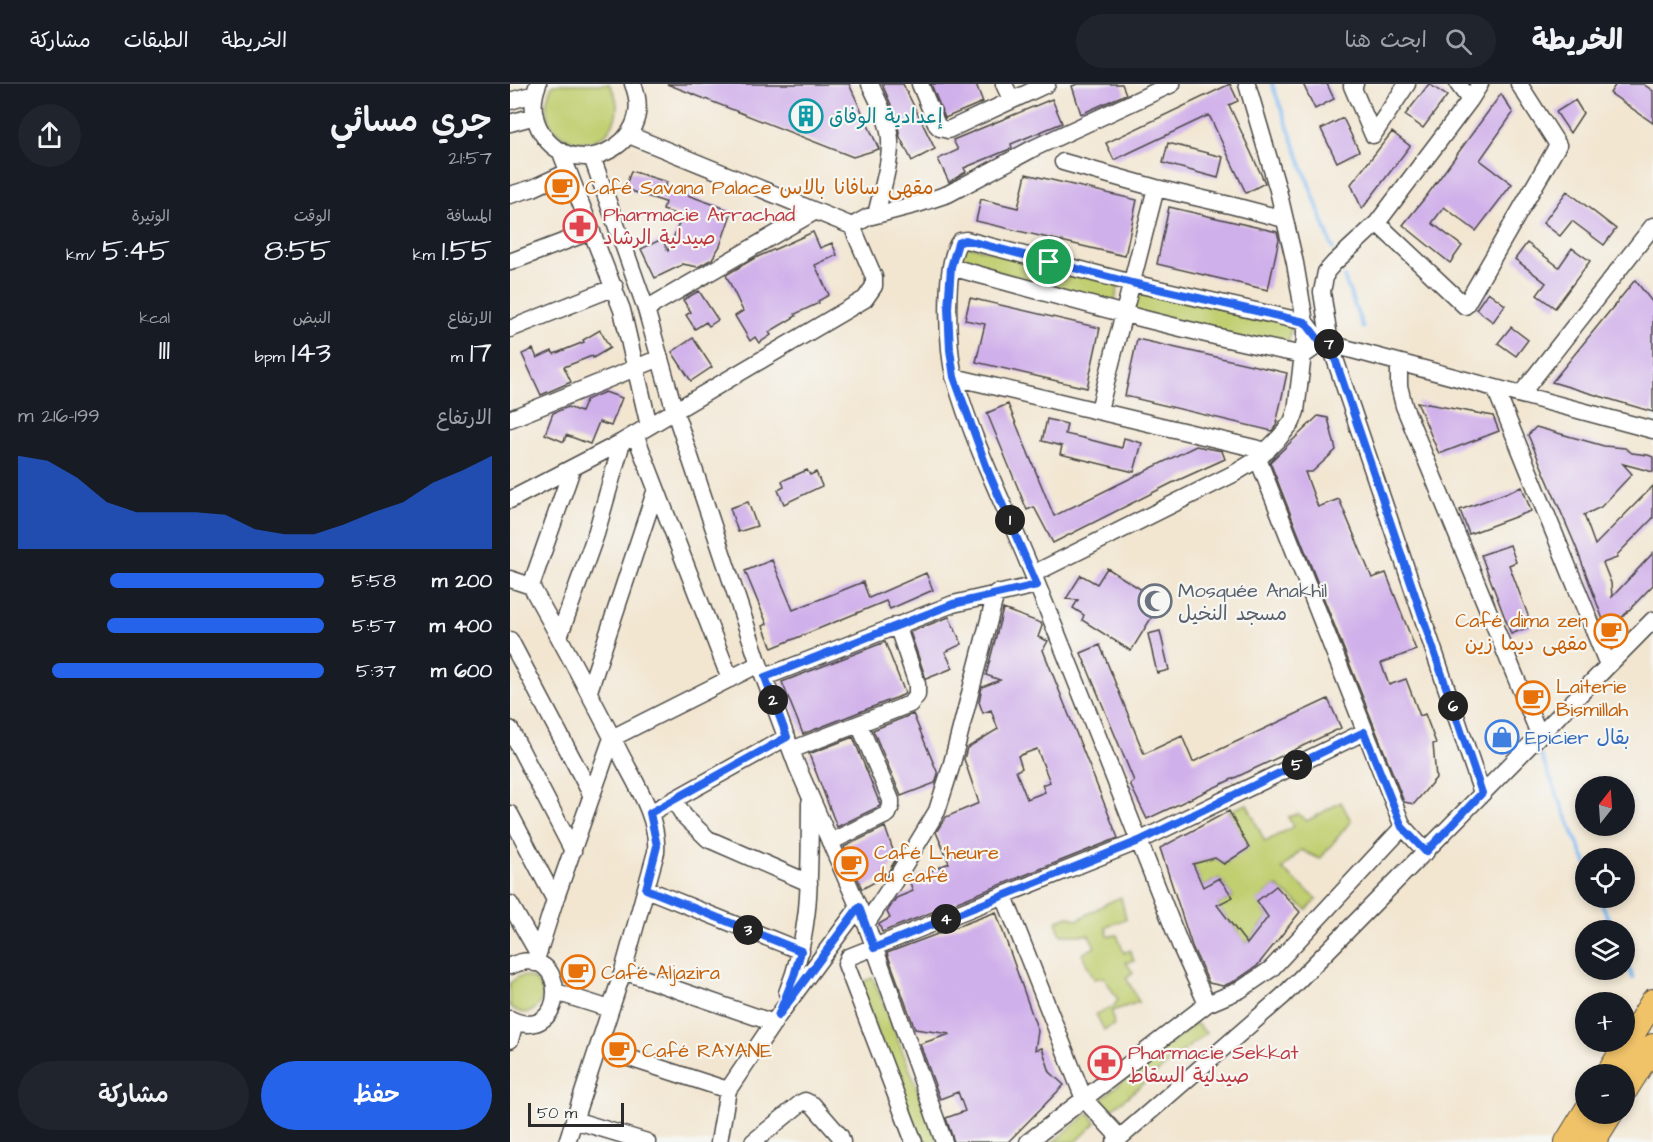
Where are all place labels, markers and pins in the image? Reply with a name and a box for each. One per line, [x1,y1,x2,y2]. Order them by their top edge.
building icon: إعدادية الوفاق [788,98,824,134]
place label: إعدادية الوفاق [829,103,943,131]
cafe icon: Café Savana Palace مقهى سافانا بالاس [544,169,580,205]
place label: Café Savana Palace مقهى سافانا بالاس [585,174,934,202]
place label: Pharmacie Arrachad صيدلية الرشاد [603,201,795,252]
pharmacy icon: Pharmacie Arrachad صيدلية الرشاد [562,208,598,244]
pin [1023,236,1074,287]
pin: 7 [1314,329,1344,359]
pin: 1 [995,505,1025,535]
place label: Mosquée Anakhil مسجد النخيل [1178,577,1327,628]
mosque icon: Mosquée Anakhil مسجد النخيل [1137,583,1173,619]
place label: Café dima zen مقهى ديما زين [1455,607,1588,658]
cafe icon: Café dima zen مقهى ديما زين [1593,613,1629,649]
place label: Laiterie Bismillah [1556,673,1628,724]
cafe icon: Laiterie Bismillah [1515,680,1551,716]
pin: 2 [758,685,788,715]
pin: 6 [1438,691,1468,721]
shop icon: Epicier بقال [1484,719,1520,755]
place label: Epicier بقال [1525,724,1630,752]
pin: 5 [1282,750,1312,780]
place label: Café L'heure du café [874,839,999,890]
cafe icon: Café L'heure du café [833,846,869,882]
pin: 4 [931,904,961,934]
pin: 3 [733,915,763,945]
cafe icon: Café Aljazira [560,954,596,990]
place label: Café Aljazira [601,959,720,987]
cafe icon: Café RAYANE [601,1032,637,1068]
place label: Café RAYANE [642,1037,772,1065]
place label: Pharmacie Sekkat صيدلية السقاط [1128,1039,1299,1090]
pharmacy icon: Pharmacie Sekkat صيدلية السقاط [1087,1045,1123,1081]

